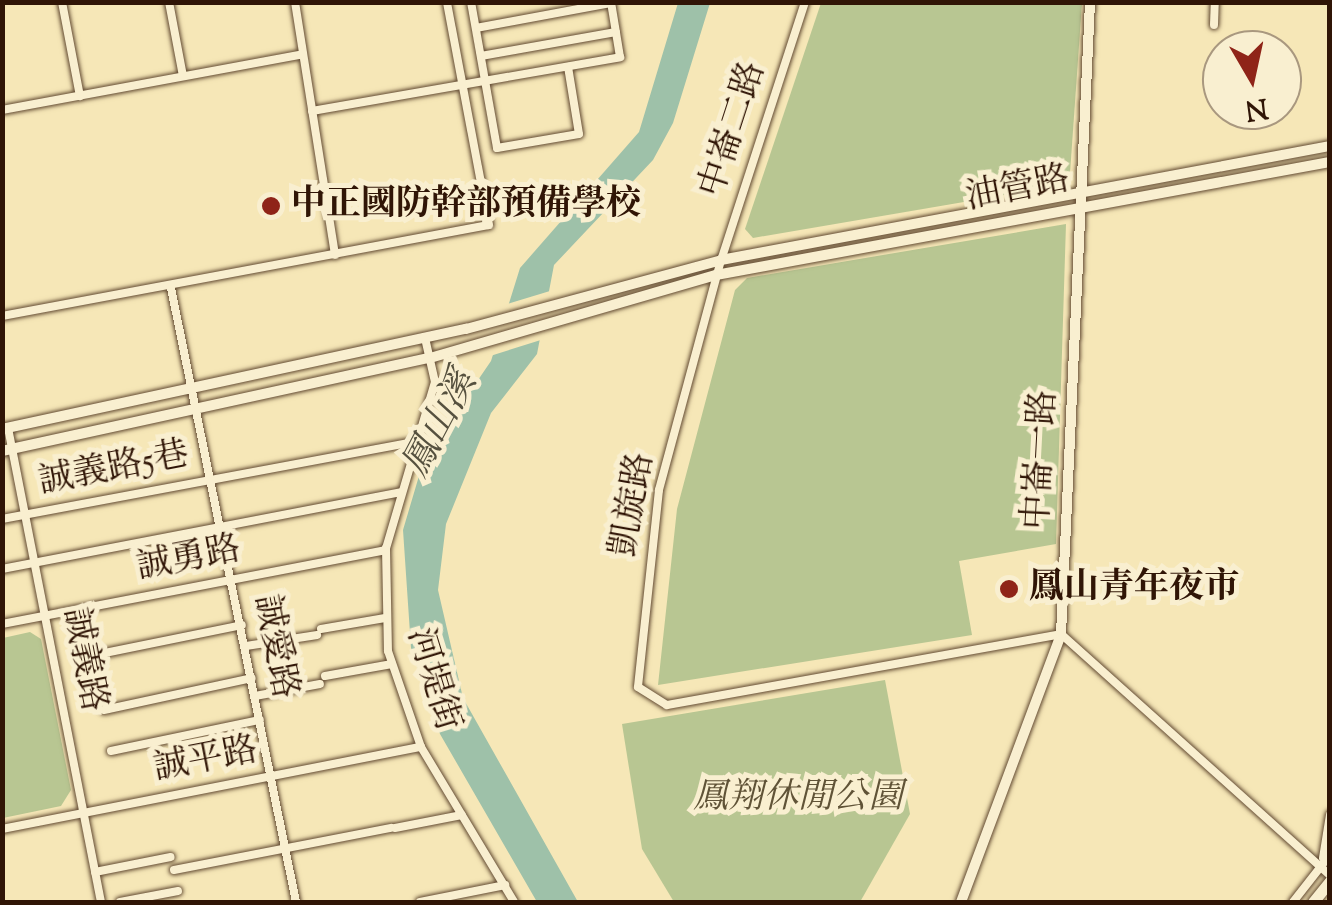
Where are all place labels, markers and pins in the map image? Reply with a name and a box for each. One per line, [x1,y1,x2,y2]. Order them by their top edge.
place label: 中正國防幹部預備學校 [291,185,641,227]
marker: 中正國防幹部預備學校 [260,195,282,217]
place label: 鳳山青年夜市 [1029,568,1239,610]
marker: 鳳山青年夜市 [998,578,1020,600]

